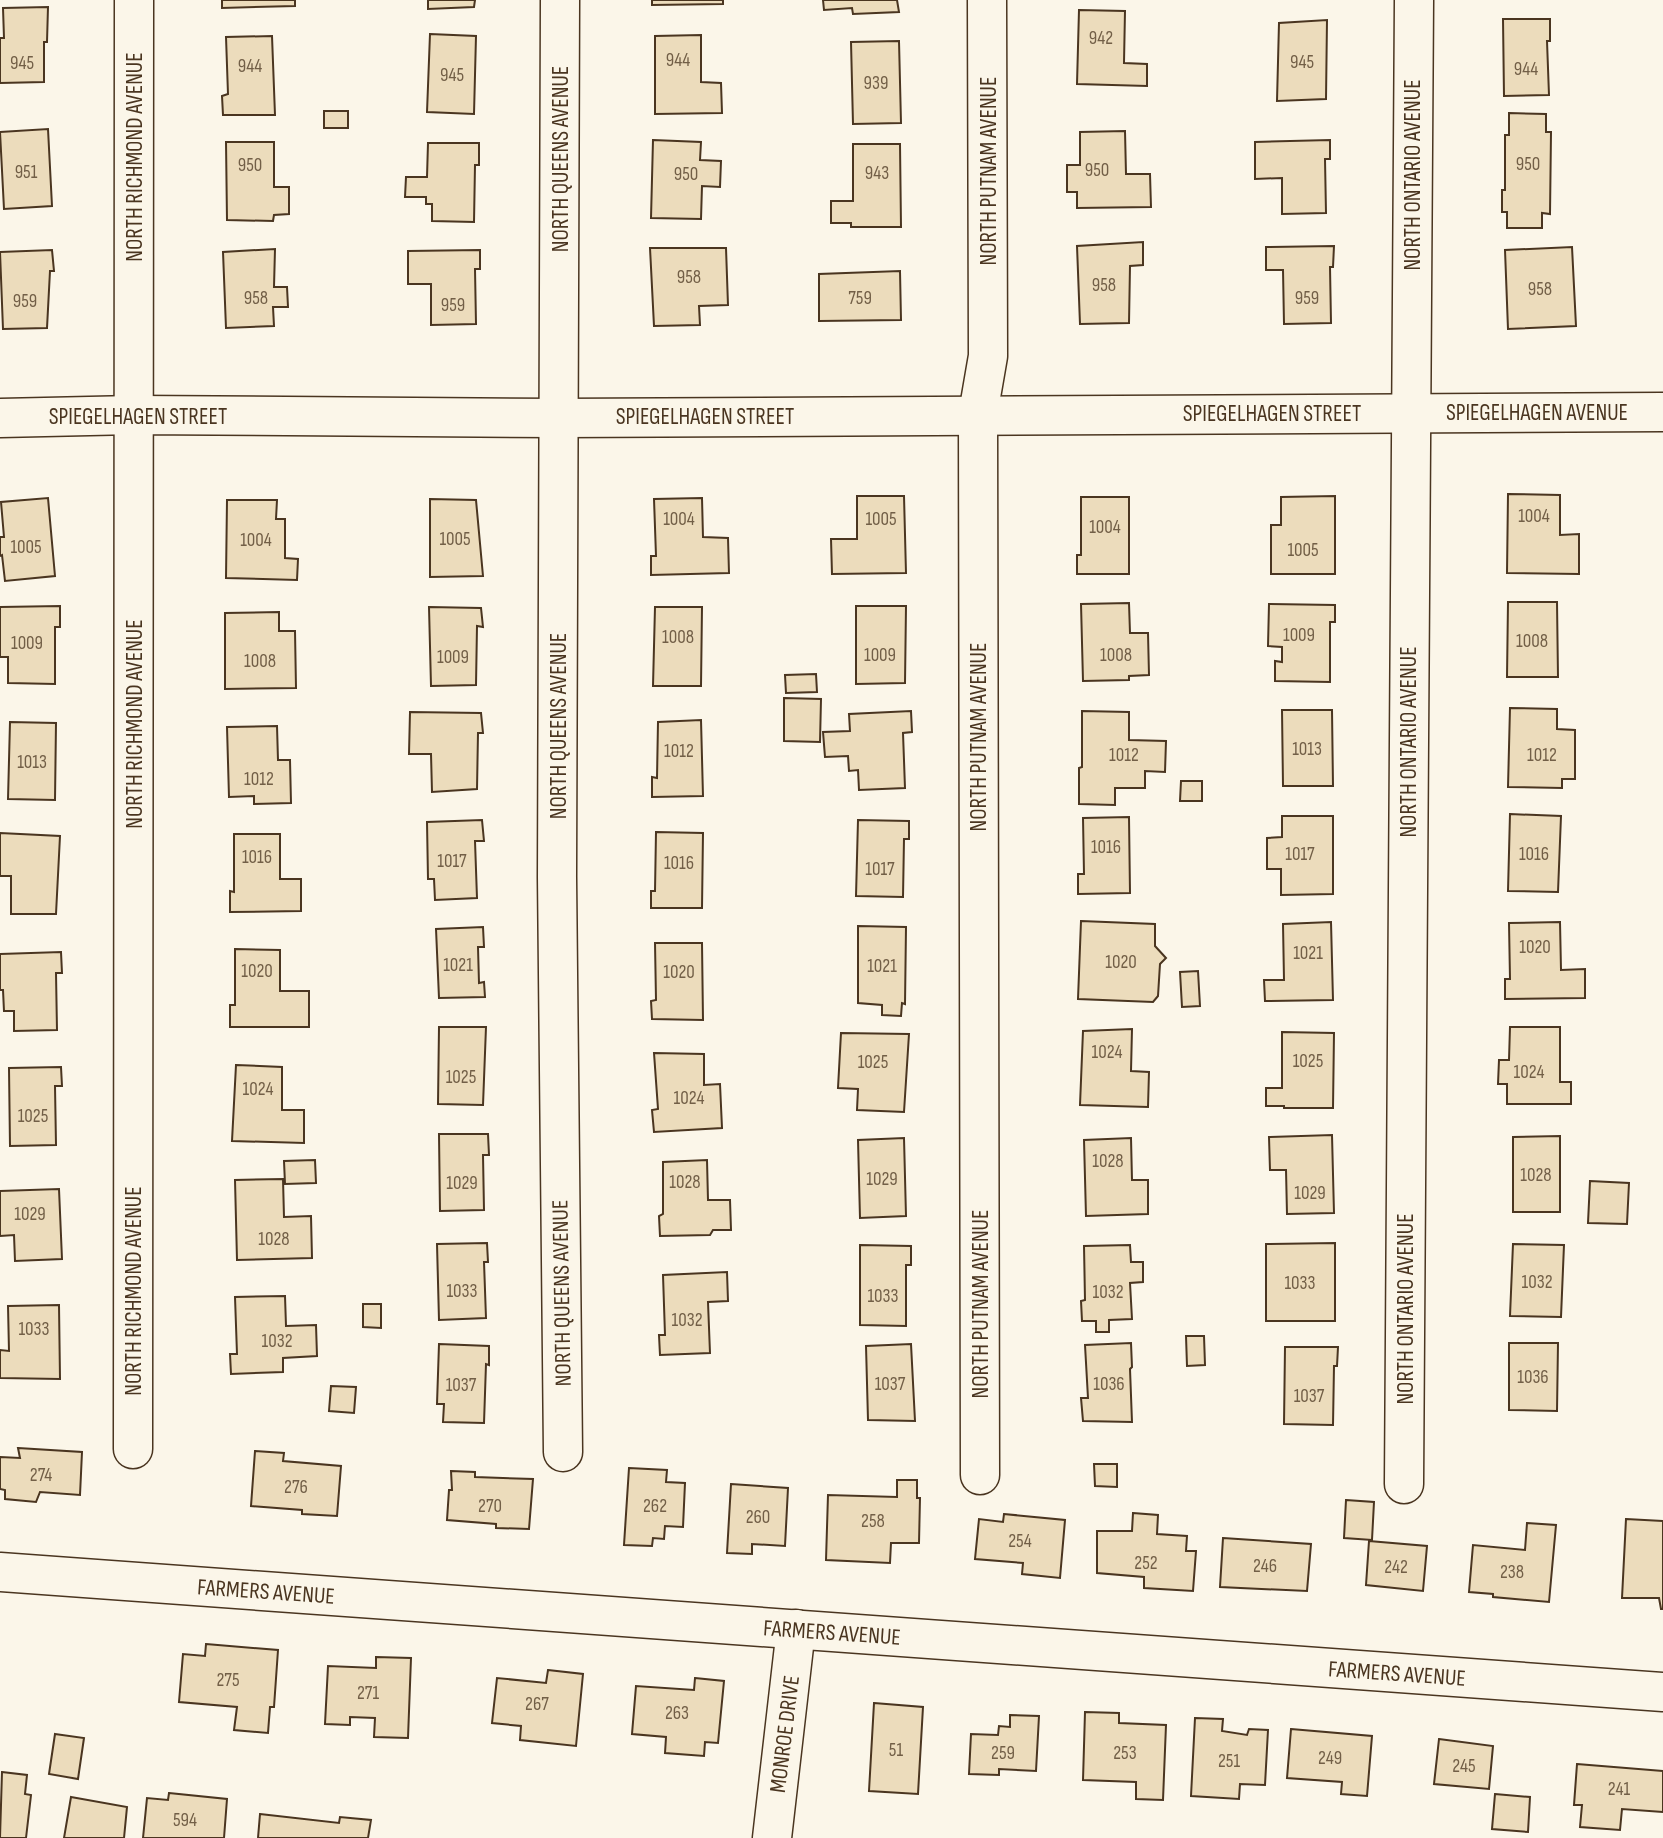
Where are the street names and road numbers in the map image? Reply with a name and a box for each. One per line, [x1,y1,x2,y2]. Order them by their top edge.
street label: NORTH RICHMOND AVENUE [121,52,149,262]
street label: NORTH QUEENS AVENUE [547,66,575,252]
street label: NORTH PUTNAM AVENUE [975,77,1003,265]
street label: NORTH ONTARIO AVENUE [1399,79,1427,271]
street label: SPIEGELHAGEN AVENUE [1446,399,1628,427]
street label: SPIEGELHAGEN STREET [1183,400,1361,428]
street label: SPIEGELHAGEN STREET [49,403,227,431]
street label: SPIEGELHAGEN STREET [616,403,794,431]
street label: NORTH RICHMOND AVENUE [121,619,149,829]
street label: NORTH QUEENS AVENUE [545,633,573,819]
street label: NORTH PUTNAM AVENUE [965,643,993,831]
street label: NORTH ONTARIO AVENUE [1395,646,1423,838]
street label: NORTH RICHMOND AVENUE [120,1186,148,1396]
street label: NORTH QUEENS AVENUE [546,1199,578,1386]
street label: NORTH PUTNAM AVENUE [967,1210,995,1398]
street label: NORTH ONTARIO AVENUE [1392,1213,1420,1405]
street label: FARMERS AVENUE [196,1573,336,1611]
street label: FARMERS AVENUE [762,1614,902,1652]
street label: FARMERS AVENUE [1327,1655,1467,1693]
street label: MONROE DRIVE [764,1674,806,1794]

